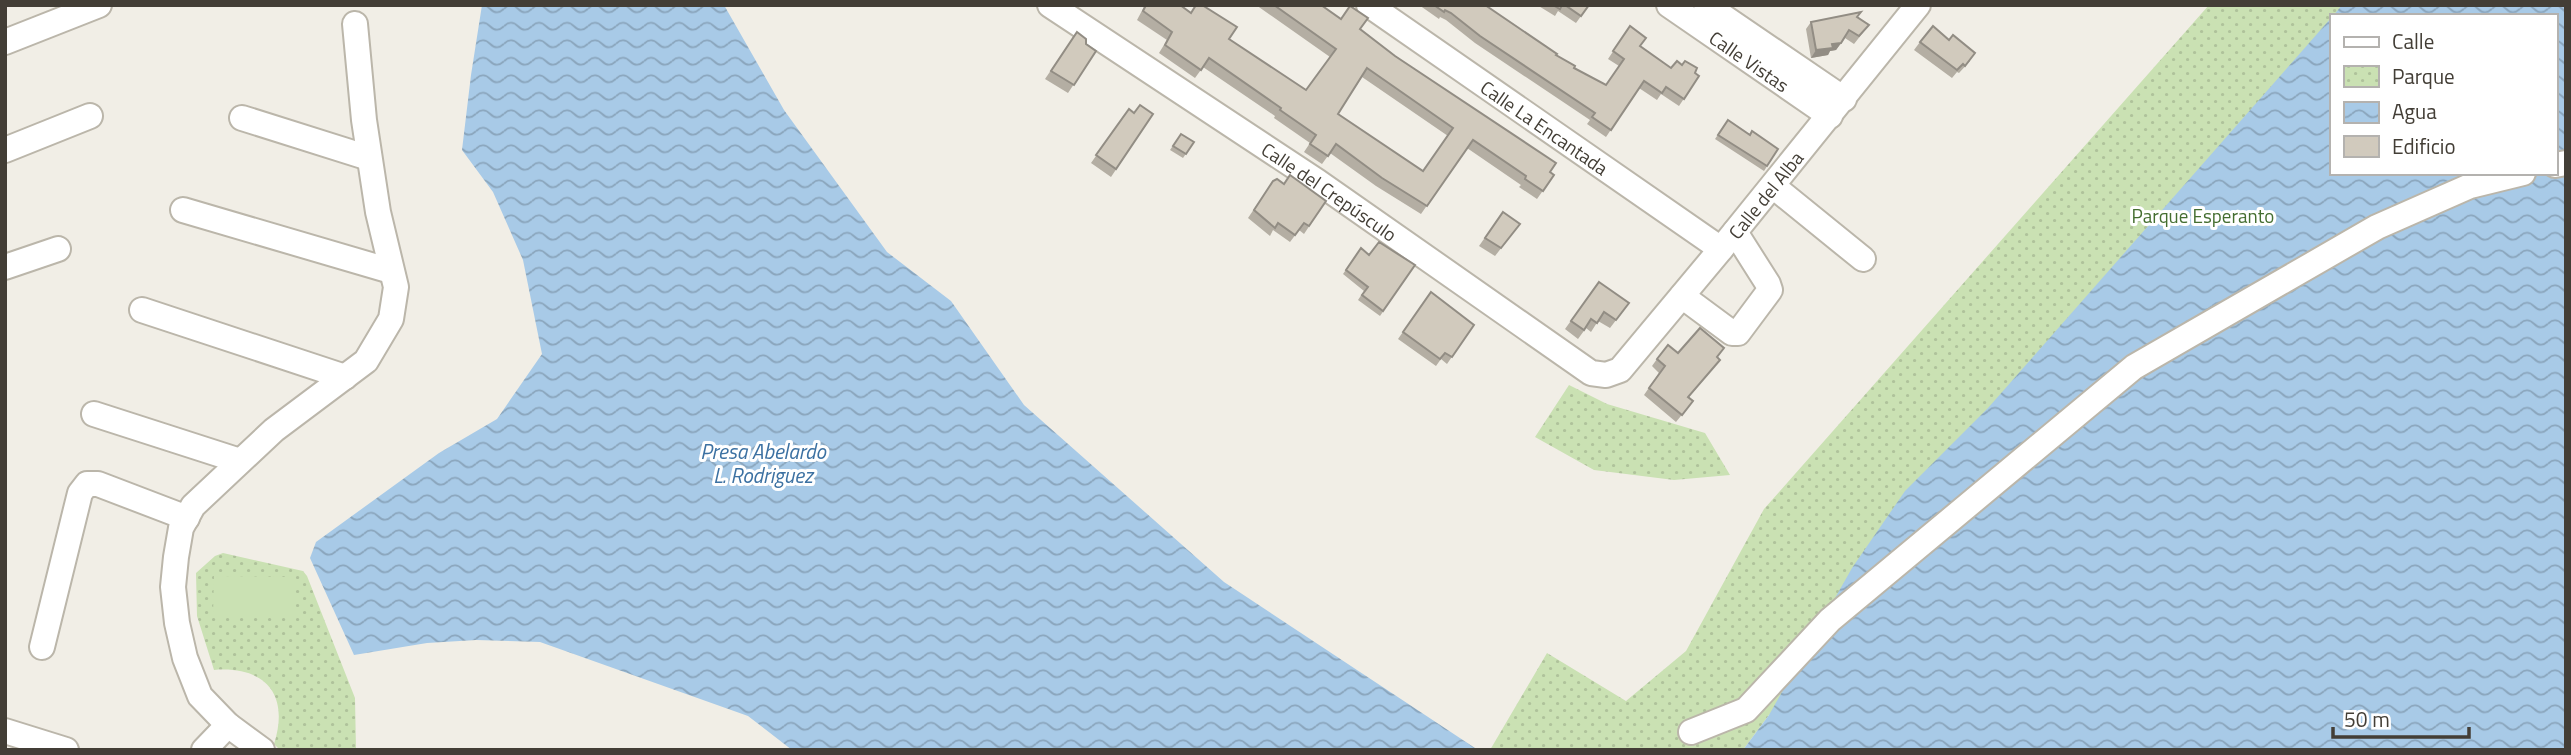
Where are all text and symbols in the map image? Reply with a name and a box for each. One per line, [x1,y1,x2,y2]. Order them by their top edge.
legend [2330,14,2557,175]
street label: Calle Vistas [1704,23,1796,99]
text: Calle [2392,25,2434,57]
text: Parque [2392,60,2455,92]
street label: Calle La Encantada [1475,72,1615,182]
text: Agua [2392,95,2437,127]
text: Edificio [2392,130,2456,162]
street label: Calle del Crepúsculo [1256,134,1403,248]
street label: Calle del Alba [1720,144,1810,245]
park label: Parque Esperanto [2132,201,2274,230]
water label: Presa Abelardo L. Rodriguez [700,435,826,491]
scale bar [2333,696,2470,740]
text: 50 m [2344,703,2390,735]

